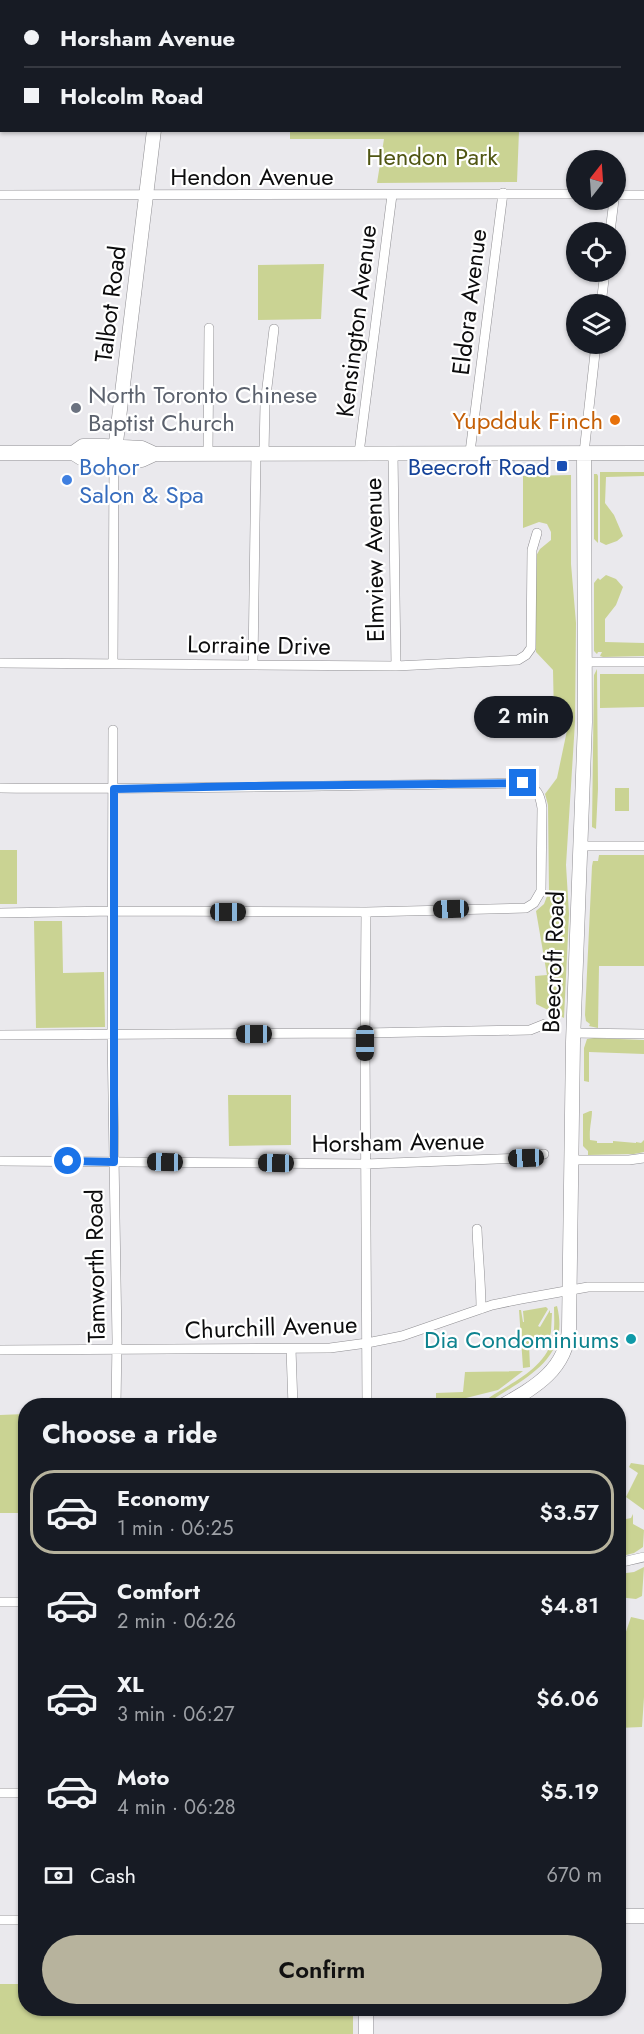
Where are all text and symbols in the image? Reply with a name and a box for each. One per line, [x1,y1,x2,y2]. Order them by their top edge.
text: Horsham Avenue [60,22,235,54]
text: Holcolm Road [60,80,203,112]
park label: Hendon Park [366,139,498,174]
north arrow [566,150,626,210]
map controls [566,150,626,354]
street label: Hendon Avenue [170,159,334,194]
button: locate [566,222,626,282]
street label: Kensington Avenue [327,223,385,419]
street label: Eldora Avenue [443,227,495,377]
street label: Talbot Road [85,244,135,364]
button: layers [566,294,626,354]
place label: North Toronto Chinese Baptist Church [88,377,317,440]
marker: North Toronto Chinese Baptist Church [69,401,83,415]
place label: Yupdduk Finch [453,403,603,438]
marker: Yupdduk Finch [608,413,622,427]
place label: Bohor Salon & Spa [79,449,204,512]
place label: Beecroft Road [408,449,550,484]
marker: Beecroft Road [555,459,569,473]
marker: Bohor Salon & Spa [60,473,74,487]
street label: Elmview Avenue [355,478,393,642]
street label: Lorraine Drive [187,626,331,664]
callout: 2 min [474,696,572,738]
text: 2 min [498,702,549,731]
route end [509,769,536,796]
street label: Beecroft Road [533,890,573,1034]
car [433,899,469,919]
car [210,903,246,921]
car [236,1025,272,1043]
car [356,1025,374,1061]
street label: Horsham Avenue [311,1123,485,1161]
route start [54,1147,81,1174]
car [508,1148,544,1168]
car [147,1153,183,1171]
car [258,1154,294,1172]
street label: Tamworth Road [76,1189,114,1343]
street label: Churchill Avenue [184,1306,358,1348]
place label: Dia Condominiums [424,1322,619,1357]
marker: Dia Condominiums [624,1332,638,1346]
text: Choose a ride [42,1414,217,1453]
text: Economy [117,1482,209,1514]
icon: car [45,1485,99,1539]
text: $3.57 [539,1496,599,1528]
text: 1 min · 06:25 [117,1514,233,1543]
text: Comfort [117,1575,200,1607]
icon: car [45,1578,99,1632]
text: $4.81 [540,1589,599,1621]
text: 2 min · 06:26 [117,1607,236,1636]
text: XL [117,1668,144,1700]
icon: car [45,1671,99,1725]
text: $6.06 [536,1682,599,1714]
text: 3 min · 06:27 [117,1700,235,1729]
text: Moto [117,1761,170,1793]
icon: car [45,1764,99,1818]
text: $5.19 [540,1775,599,1807]
text: 4 min · 06:28 [117,1793,236,1822]
icon: cash [42,1859,75,1892]
text: Cash [90,1859,136,1891]
text: 670 m [546,1861,602,1890]
button: Confirm [42,1935,602,2004]

